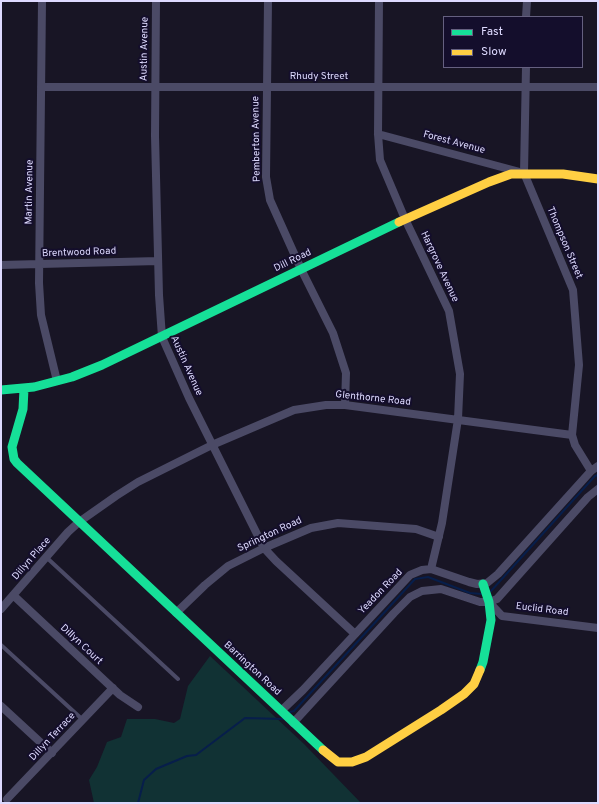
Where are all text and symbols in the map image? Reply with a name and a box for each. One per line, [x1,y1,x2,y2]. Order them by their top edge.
legend [443,16,583,68]
street label: Austin Avenue [138,17,152,81]
text: Fast [481,24,503,40]
text: Slow [481,44,507,60]
street label: Rhudy Street [290,71,348,83]
street label: Pemberton Avenue [250,96,264,182]
street label: Forest Avenue [422,129,486,157]
street label: Martin Avenue [23,160,37,224]
street label: Thompson Street [543,205,585,281]
street label: Hargrove Avenue [417,230,461,304]
street label: Brentwood Road [42,246,116,260]
street label: Dill Road [272,247,314,275]
street label: Austin Avenue [167,334,205,398]
street label: Glenthorne Road [335,389,411,409]
street label: Springton Road [236,515,304,555]
street label: Dillyn Place [10,535,54,583]
street label: Yeadon Road [356,567,406,617]
street label: Euclid Road [515,601,569,619]
street label: Dillyn Court [57,622,105,668]
street label: Barrington Road [221,639,283,699]
street label: Dillyn Terrace [28,710,78,764]

